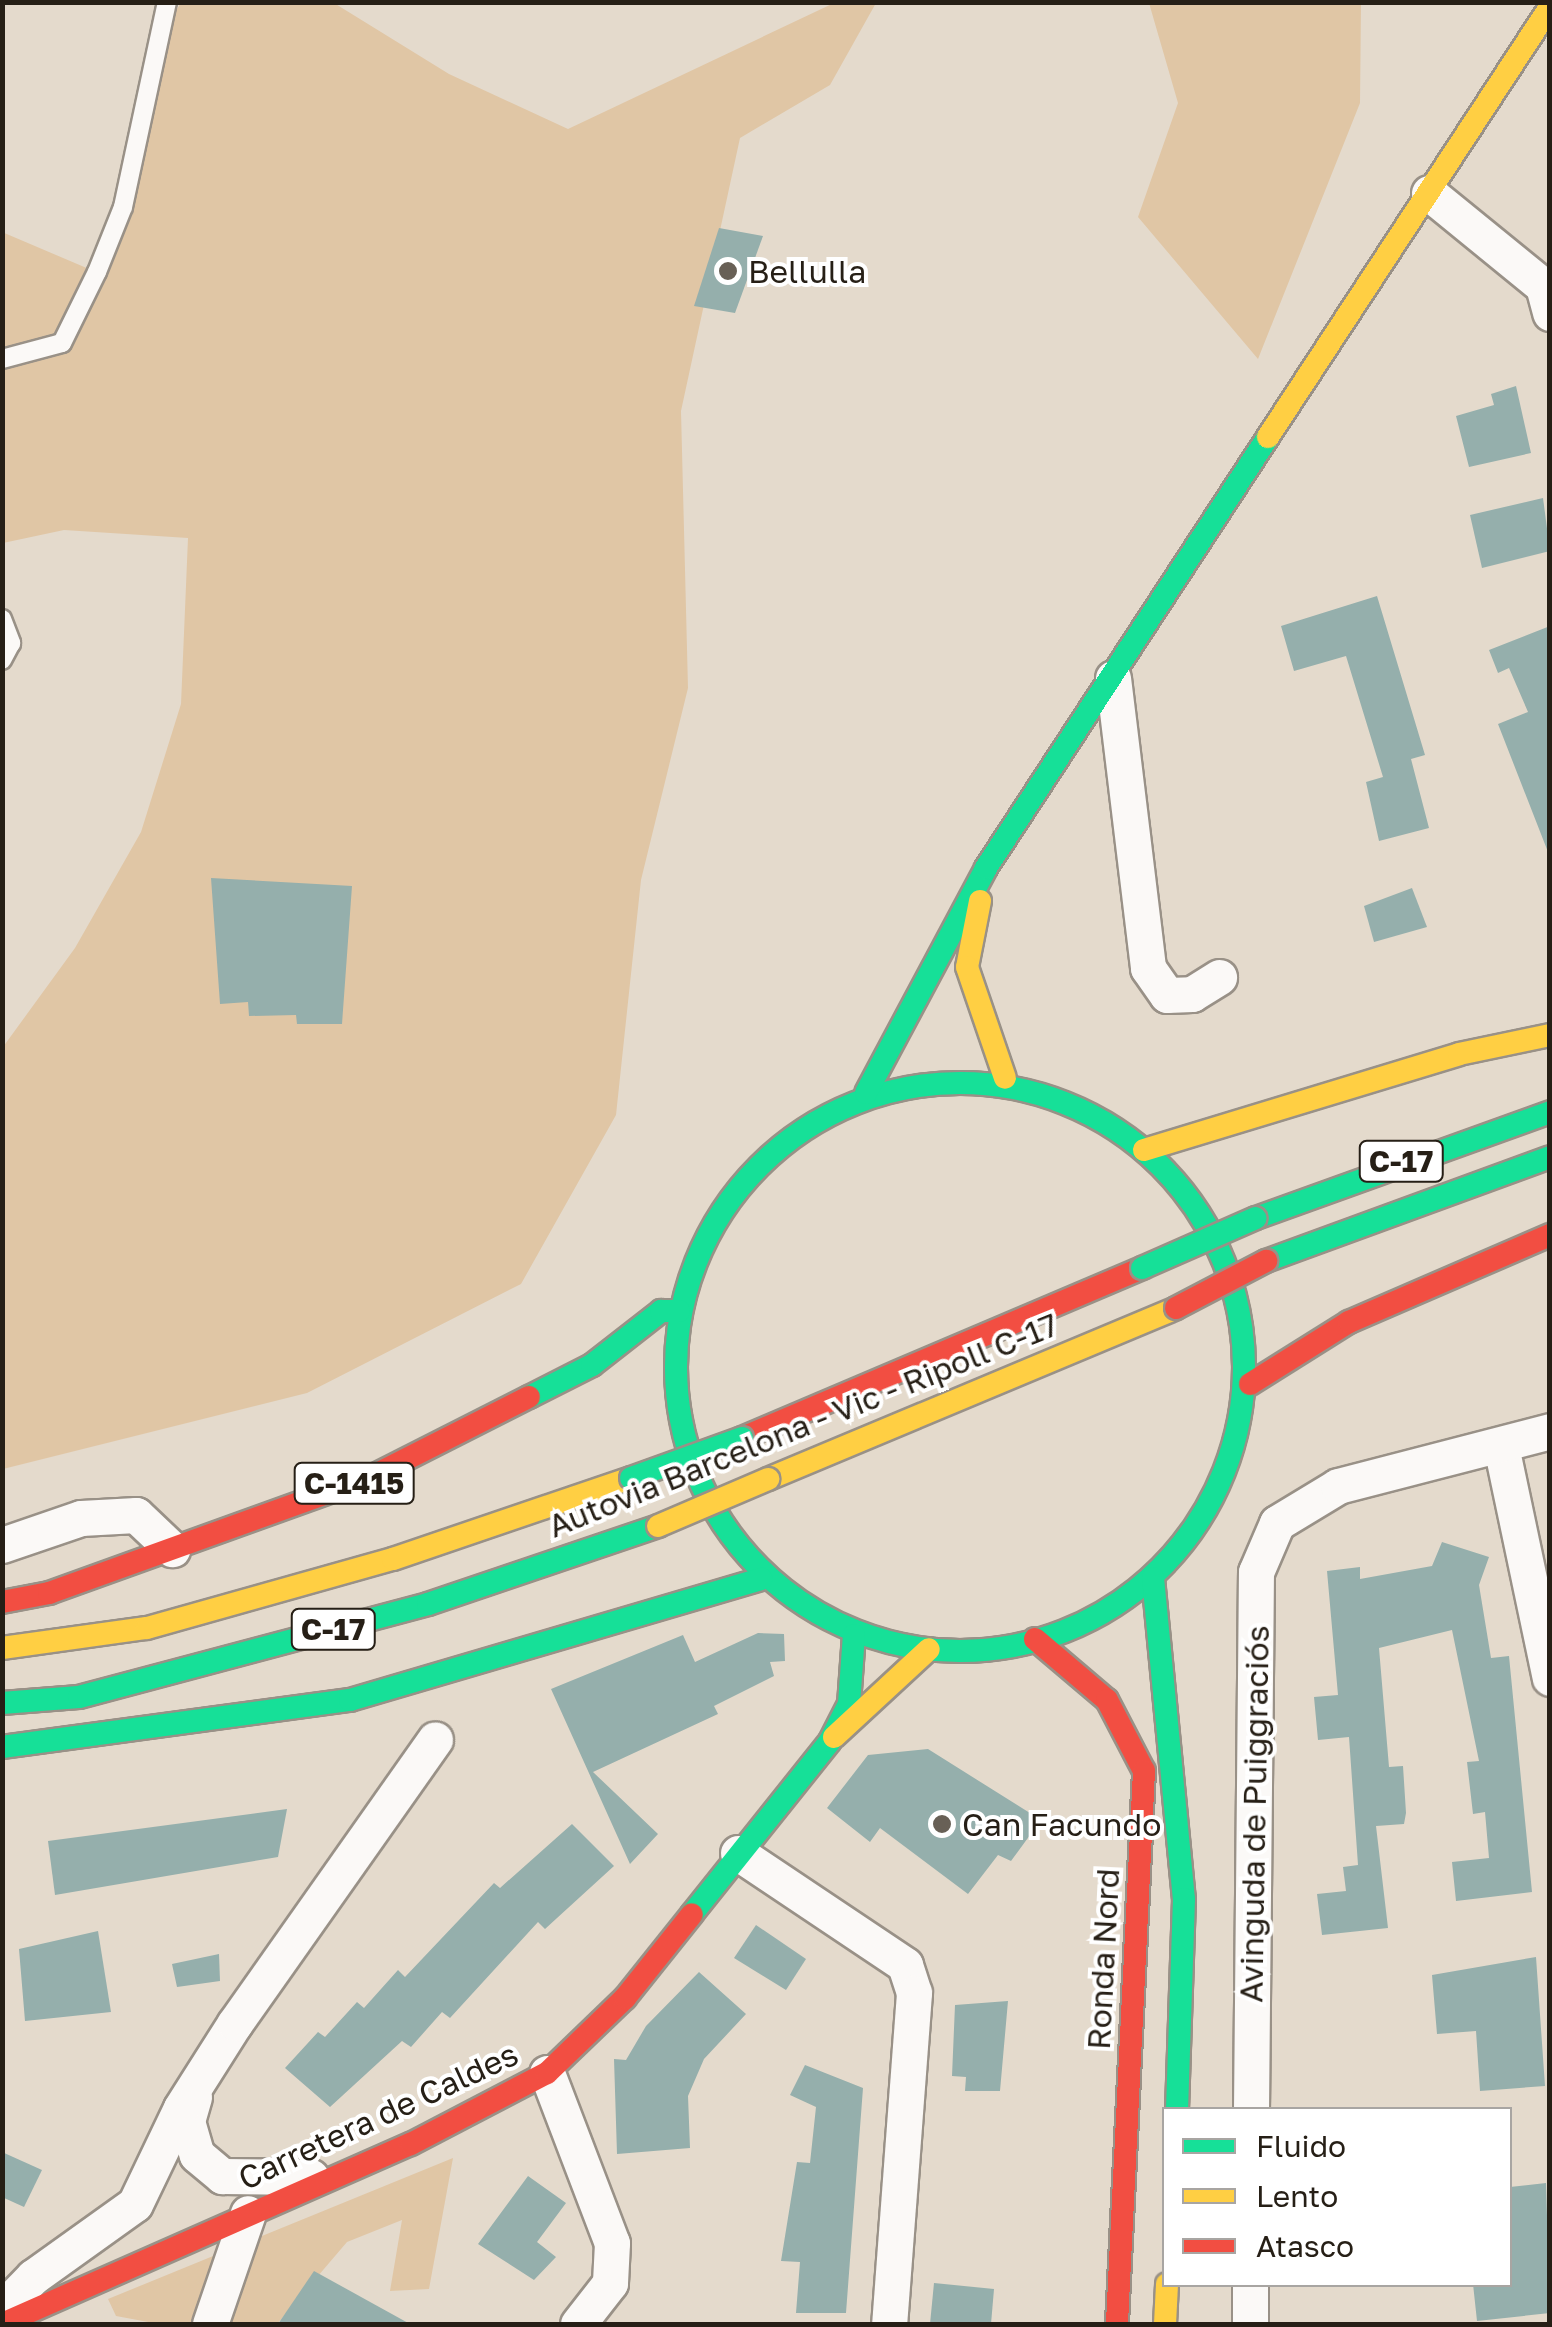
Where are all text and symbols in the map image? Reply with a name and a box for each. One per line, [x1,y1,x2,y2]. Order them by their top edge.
place label: Bellulla [748,252,866,290]
marker: Bellulla [717,260,739,282]
road number: C-17 [1358,1136,1444,1186]
street label: Autovia Barcelona - Vic - Ripoll C-17 [542,1305,1064,1545]
road number: C-1415 [292,1458,416,1508]
road number: C-17 [290,1604,376,1654]
street label: Avinguda de Puiggraciós [1232,1625,1276,2003]
place label: Can Facundo [962,1805,1161,1843]
marker: Can Facundo [931,1813,953,1835]
street label: Ronda Nord [1079,1867,1127,2051]
street label: Carretera de Caldes [232,2034,524,2198]
legend [1162,2107,1512,2287]
text: Fluido [1256,2128,1346,2164]
text: Lento [1256,2178,1338,2214]
text: Atasco [1256,2228,1354,2264]

